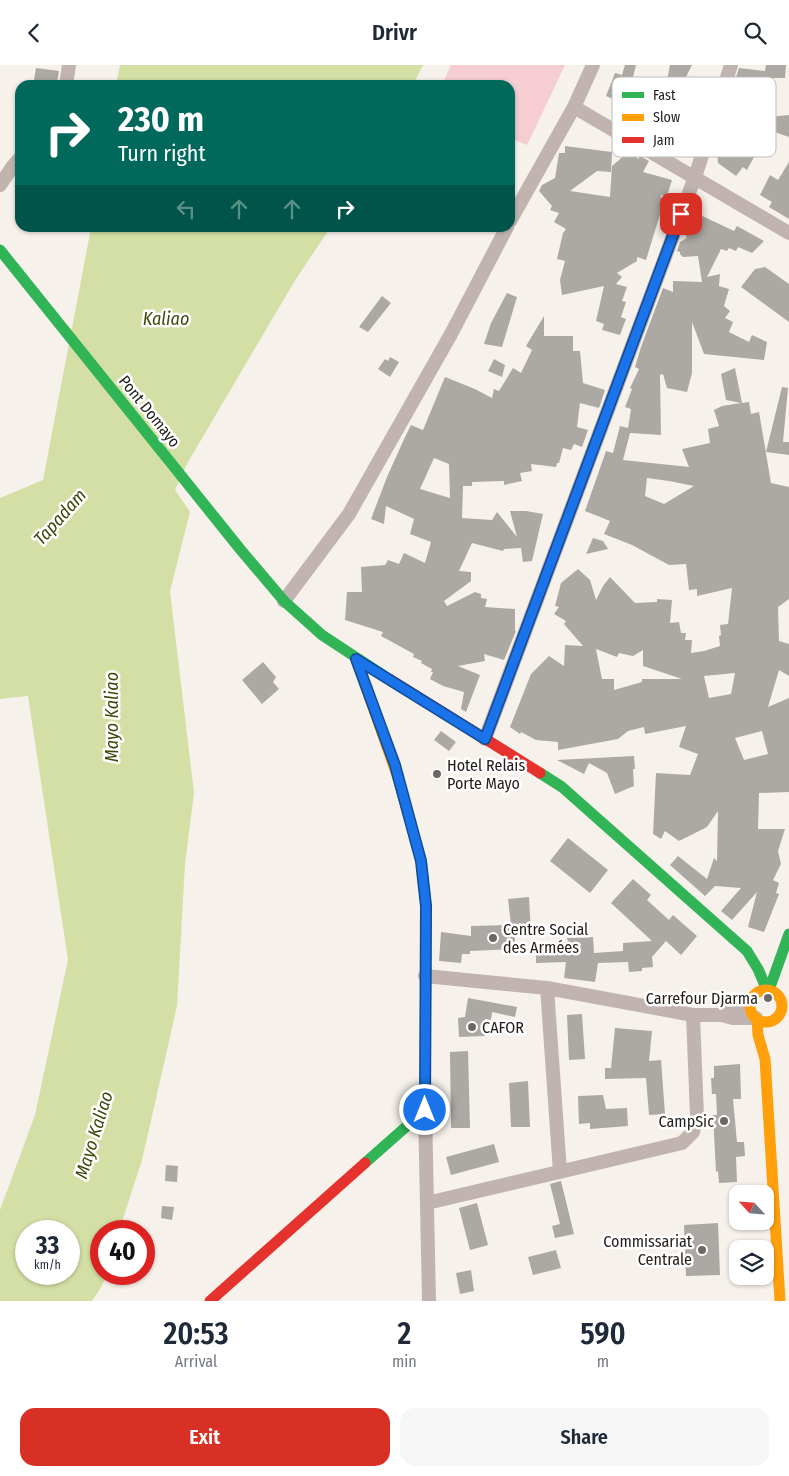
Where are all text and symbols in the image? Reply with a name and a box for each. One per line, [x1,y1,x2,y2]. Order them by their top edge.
icon: back [20,19,48,47]
text: Drivr [372,19,417,46]
icon: search [741,19,769,47]
legend [612,77,776,157]
text: Fast [653,87,676,104]
text: 230 m [118,98,204,140]
icon: right [35,100,100,165]
text: Slow [653,109,680,126]
text: Jam [653,132,674,149]
text: Turn right [118,140,206,167]
pin [660,193,702,235]
icon: left [172,195,200,223]
icon: ahead [225,195,253,223]
icon: ahead [278,195,306,223]
icon: right [331,195,359,223]
icon: arrive [667,200,695,228]
water label: Kaliao [143,308,189,330]
street label: Pont Domayo [115,372,184,451]
water label: Tapadam [29,484,91,550]
water label: Mayo Kaliao [101,672,123,762]
place label: Hotel Relais Porte Mayo [447,756,525,793]
marker: Hotel Relais Porte Mayo [431,768,443,780]
place label: Centre Social des Armées [503,920,588,957]
marker: Centre Social des Armées [487,932,499,944]
place label: Carrefour Djarma [646,989,758,1008]
marker: Carrefour Djarma [762,992,774,1004]
place label: CAFOR [482,1018,524,1037]
marker: CAFOR [466,1021,478,1033]
position arrow [398,1083,450,1135]
water label: Mayo Kaliao [70,1089,118,1181]
place label: CampSic [659,1112,714,1131]
marker: CampSic [718,1115,730,1127]
north arrow [729,1185,774,1230]
map controls [729,1185,774,1285]
speed limit sign: 40 [90,1220,155,1285]
text: 33 [36,1231,59,1261]
place label: Commissariat Centrale [603,1232,693,1269]
button: layers [729,1240,774,1285]
marker: Commissariat Centrale [696,1244,708,1256]
text: km/h [34,1258,61,1272]
text: 20:53 [163,1316,229,1352]
text: 2 [398,1316,411,1352]
text: 590 [580,1316,626,1352]
text: Arrival [175,1352,217,1371]
text: min [392,1352,417,1371]
text: m [597,1352,609,1371]
button: Exit [20,1408,390,1466]
button: Share [400,1408,769,1466]

